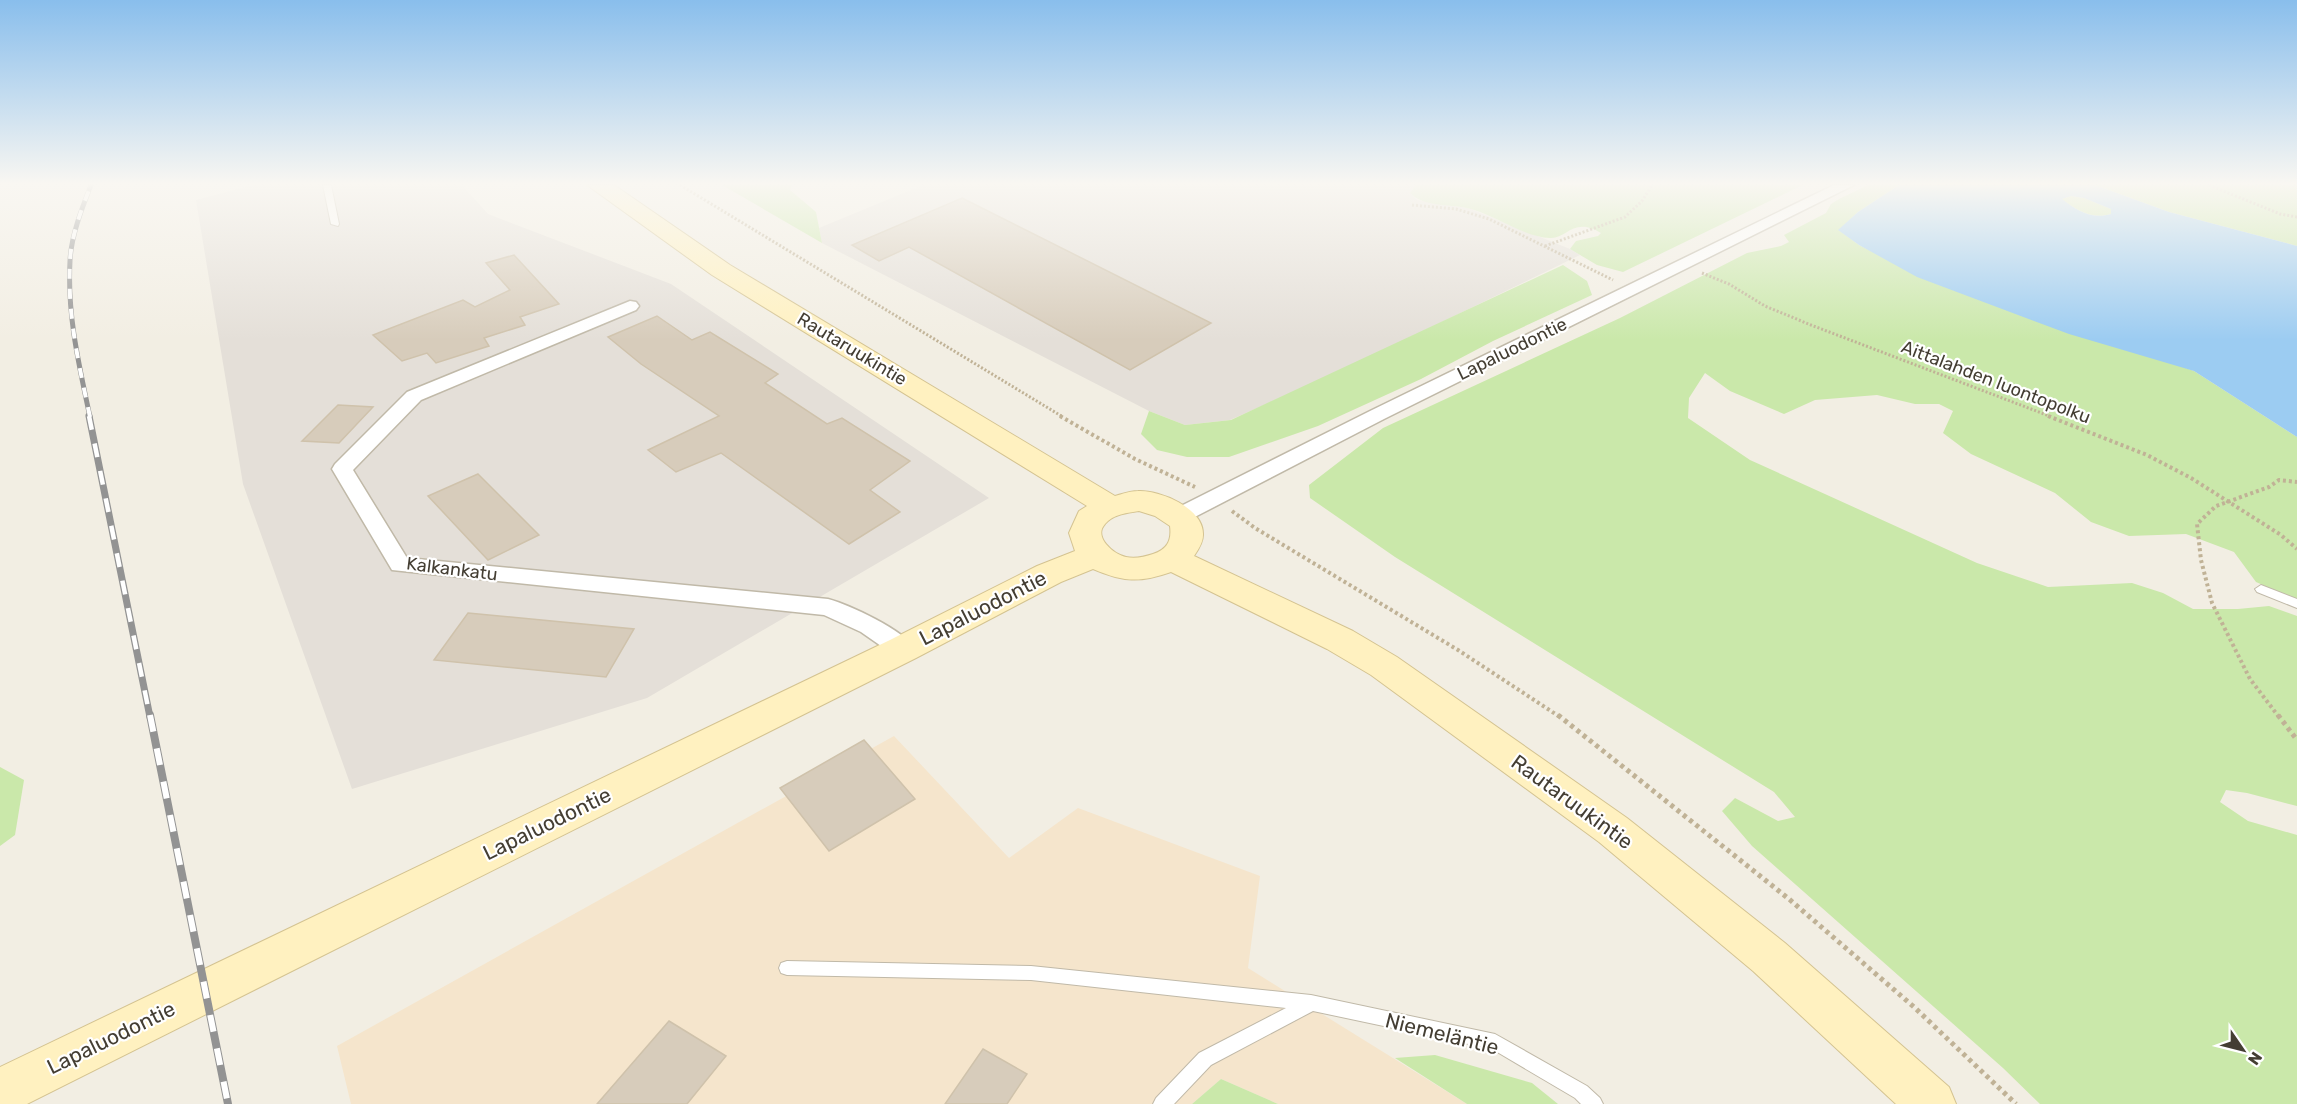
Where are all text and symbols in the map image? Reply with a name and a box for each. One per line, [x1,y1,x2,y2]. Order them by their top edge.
street label: Rautaruukintie [793,308,911,390]
street label: Lapaluodontie [1453,313,1571,385]
street label: Aittalahden luontopolku [1898,336,2094,428]
street label: Kalkankatu [405,552,499,586]
street label: Lapaluodontie [915,565,1051,650]
street label: Rautaruukintie [1506,749,1638,854]
street label: Lapaluodontie [479,782,615,865]
street label: Lapaluodontie [43,996,179,1079]
street label: Niemeläntie [1383,1007,1502,1060]
north arrow [2213,1020,2273,1080]
text: N [2244,1048,2266,1068]

